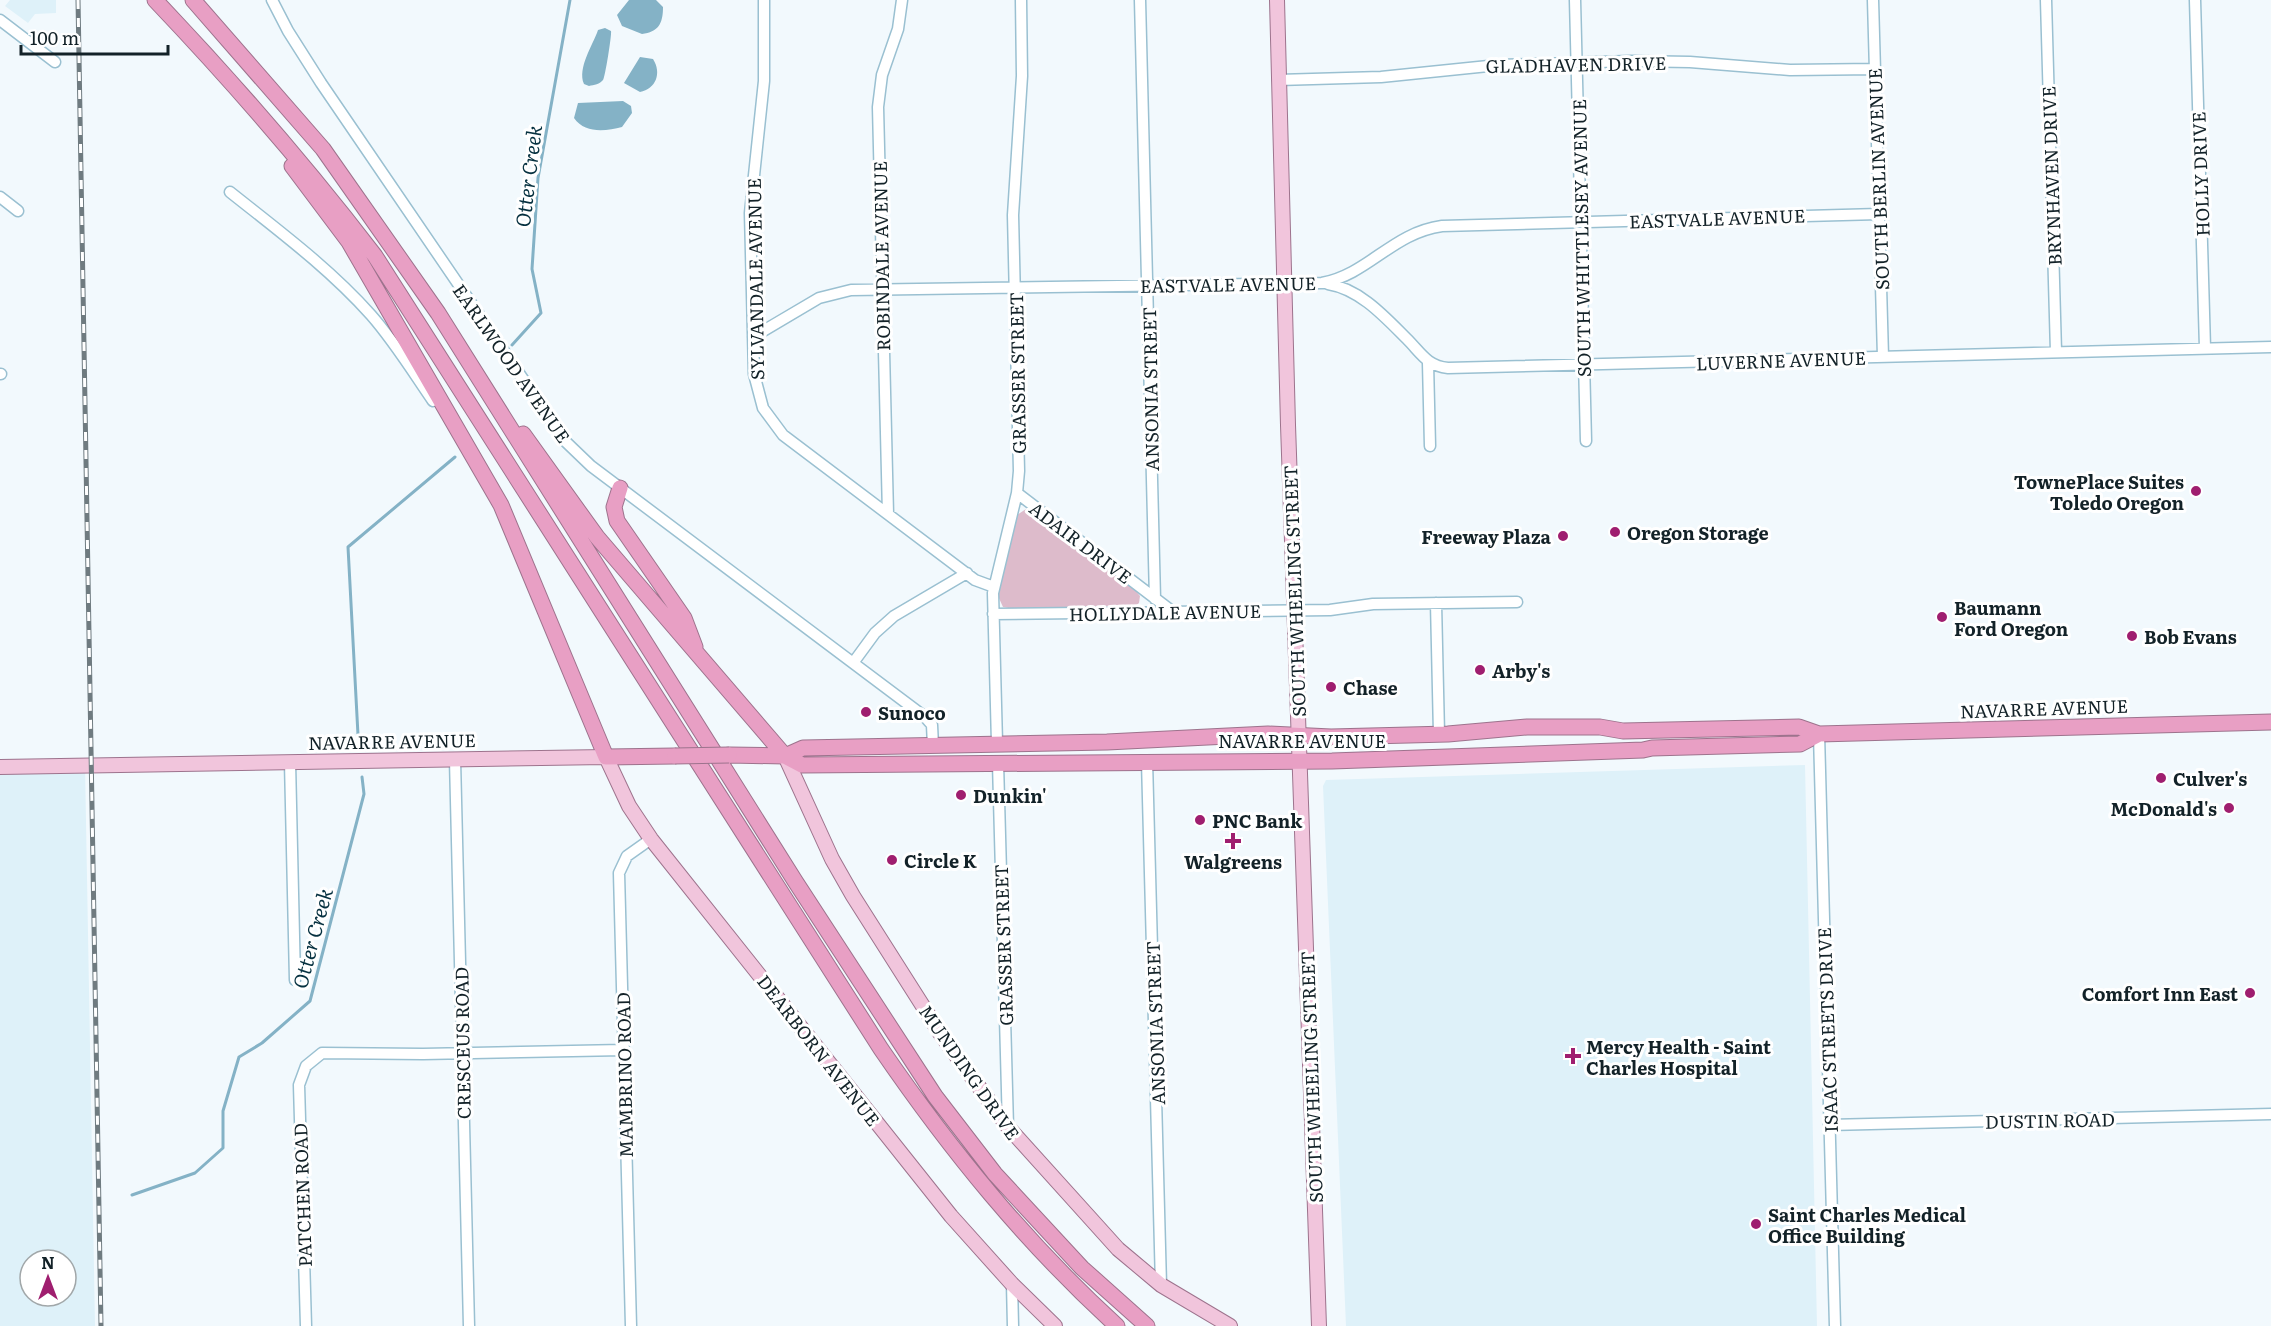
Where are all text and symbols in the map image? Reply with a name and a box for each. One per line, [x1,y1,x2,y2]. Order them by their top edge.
scale bar [21,18,168,56]
text: 100 m [30,24,79,51]
street label: GLADHAVEN DRIVE [1485,49,1667,79]
street label: SOUTH BERLIN AVENUE [1861,68,1895,290]
street label: BRYNHAVEN DRIVE [2034,86,2068,266]
street label: SOUTH WHITTLESEY AVENUE [1565,99,1597,377]
street label: HOLLY DRIVE [2184,111,2216,237]
water label: Otter Creek [506,123,548,229]
street label: ROBINDALE AVENUE [866,161,896,351]
street label: SYLVANDALE AVENUE [740,178,770,380]
street label: EASTVALE AVENUE [1628,201,1806,235]
street label: EASTVALE AVENUE [1140,269,1316,299]
street label: EARLWOOD AVENUE [447,278,577,448]
street label: GRASSER STREET [1002,292,1032,454]
street label: ANSONIA STREET [1135,307,1165,471]
street label: LUVERNE AVENUE [1696,344,1866,376]
street label: SOUTH WHEELING STREET [1276,465,1312,717]
place label: TownePlace Suites Toledo Oregon [2014,468,2184,516]
marker: TownePlace Suites Toledo Oregon [2189,484,2203,498]
street label: ADAIR DRIVE [1024,494,1138,590]
place label: Oregon Storage [1627,519,1769,546]
place label: Freeway Plaza [1421,523,1552,550]
marker: Oregon Storage [1608,525,1622,539]
marker: Freeway Plaza [1556,529,1570,543]
place label: Baumann Ford Oregon [1954,594,2069,642]
street label: HOLLYDALE AVENUE [1069,597,1261,627]
marker: Baumann Ford Oregon [1935,610,1949,624]
place label: Bob Evans [2144,623,2237,650]
marker: Bob Evans [2125,629,2139,643]
place label: Arby's [1492,657,1550,684]
marker: Arby's [1473,663,1487,677]
place label: Chase [1343,674,1398,701]
marker: Chase [1324,680,1338,694]
street label: NAVARRE AVENUE [1960,692,2128,724]
place label: Sunoco [878,699,946,726]
marker: Sunoco [859,705,873,719]
street label: NAVARRE AVENUE [308,726,476,756]
street label: NAVARRE AVENUE [1218,727,1386,754]
place label: Culver's [2173,765,2247,792]
marker: Culver's [2154,771,2168,785]
place label: Dunkin' [973,782,1047,809]
marker: Dunkin' [954,788,968,802]
place label: McDonald's [2111,795,2217,822]
marker: McDonald's [2222,801,2236,815]
place label: PNC Bank [1212,807,1303,834]
marker: PNC Bank [1193,813,1207,827]
marker: Walgreens [1226,834,1240,848]
place label: Circle K [904,847,977,874]
place label: Walgreens [1184,848,1282,875]
marker: Circle K [885,853,899,867]
street label: GRASSER STREET [987,864,1019,1026]
water label: Otter Creek [283,884,339,991]
street label: ISAAC STREETS DRIVE [1810,927,1844,1133]
street label: ANSONIA STREET [1139,940,1171,1106]
street label: SOUTH WHEELING STREET [1293,951,1329,1203]
street label: CRESCEUS ROAD [447,967,477,1119]
street label: DEARBORN AVENUE [751,968,887,1132]
place label: Comfort Inn East [2082,980,2238,1007]
marker: Comfort Inn East [2243,986,2257,1000]
street label: MAMBRINO ROAD [609,992,639,1158]
street label: MUNDING DRIVE [913,999,1027,1145]
place label: Mercy Health - Saint Charles Hospital [1586,1033,1771,1081]
marker: Mercy Health - Saint Charles Hospital [1564,1047,1582,1065]
street label: DUSTIN ROAD [1985,1105,2115,1135]
street label: PATCHEN ROAD [286,1122,318,1268]
place label: Saint Charles Medical Office Building [1768,1201,1967,1249]
marker: Saint Charles Medical Office Building [1749,1217,1763,1231]
north arrow [18,1248,78,1308]
text: N [41,1250,55,1274]

